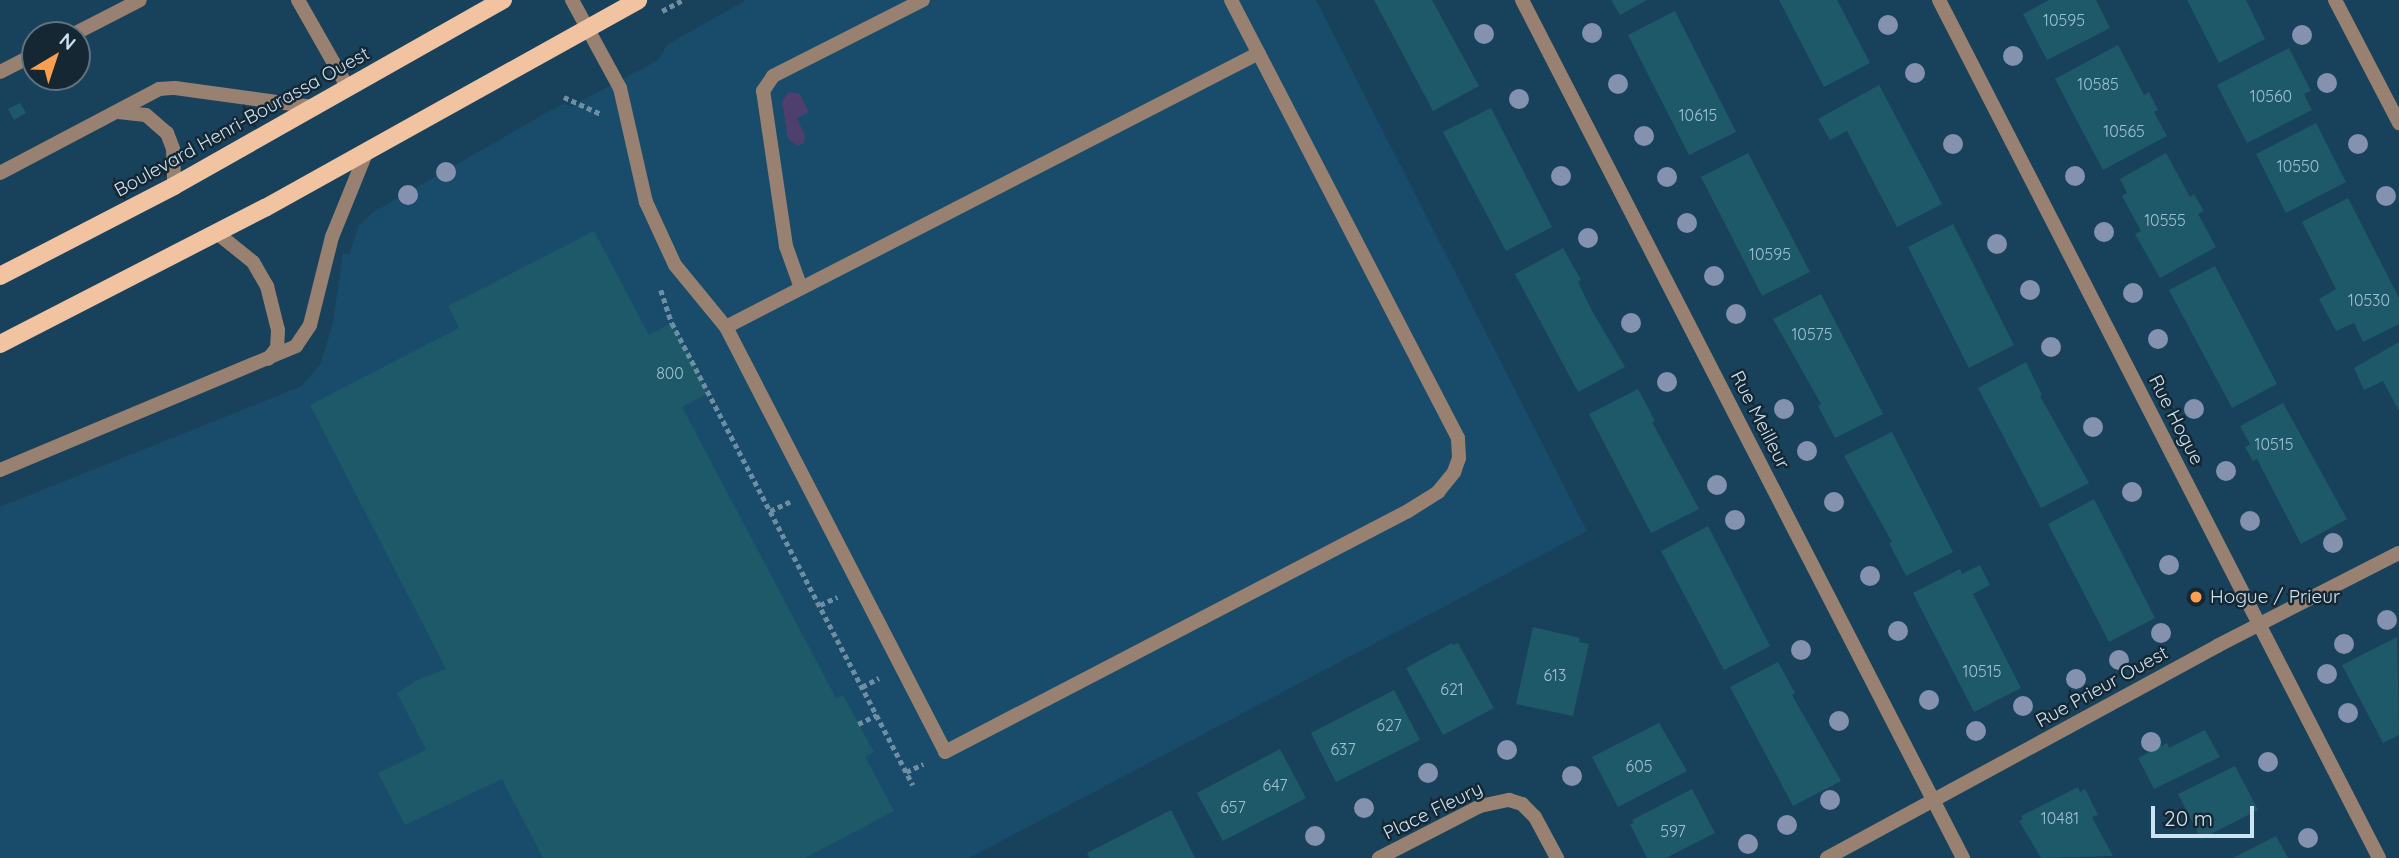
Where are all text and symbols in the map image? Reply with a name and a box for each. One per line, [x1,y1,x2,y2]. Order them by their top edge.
house number: 10595 [2043,10,2085,30]
north arrow [21,21,91,91]
text: N [55,28,81,55]
street label: Boulevard Henri-Bourassa Ouest [110,42,374,202]
house number: 10585 [2077,74,2119,94]
house number: 10560 [2250,86,2292,106]
house number: 10615 [1679,105,1717,125]
house number: 10565 [2103,121,2145,141]
house number: 10550 [2277,156,2319,176]
house number: 10555 [2144,210,2186,230]
house number: 10595 [1749,244,1791,264]
house number: 10530 [2348,290,2390,310]
house number: 10575 [1791,324,1833,344]
house number: 800 [656,363,684,383]
street label: Rue Meilleur [1726,367,1794,473]
street label: Rue Hogue [2144,371,2208,469]
house number: 10515 [2255,434,2293,454]
place label: Hogue / Prieur [2210,586,2340,608]
marker: Hogue / Prieur [2188,589,2204,605]
street label: Rue Prieur Ouest [2032,641,2172,733]
house number: 10515 [1963,661,2001,681]
house number: 613 [1544,665,1566,685]
house number: 621 [1440,679,1464,699]
house number: 627 [1376,715,1402,735]
house number: 637 [1330,739,1356,759]
house number: 605 [1626,756,1652,776]
house number: 647 [1262,775,1288,795]
street label: Place Fleury [1380,777,1486,845]
scale bar [2154,792,2257,836]
house number: 657 [1220,797,1246,817]
text: 20 m [2164,805,2213,831]
house number: 10481 [2041,808,2079,828]
house number: 597 [1660,821,1686,841]

